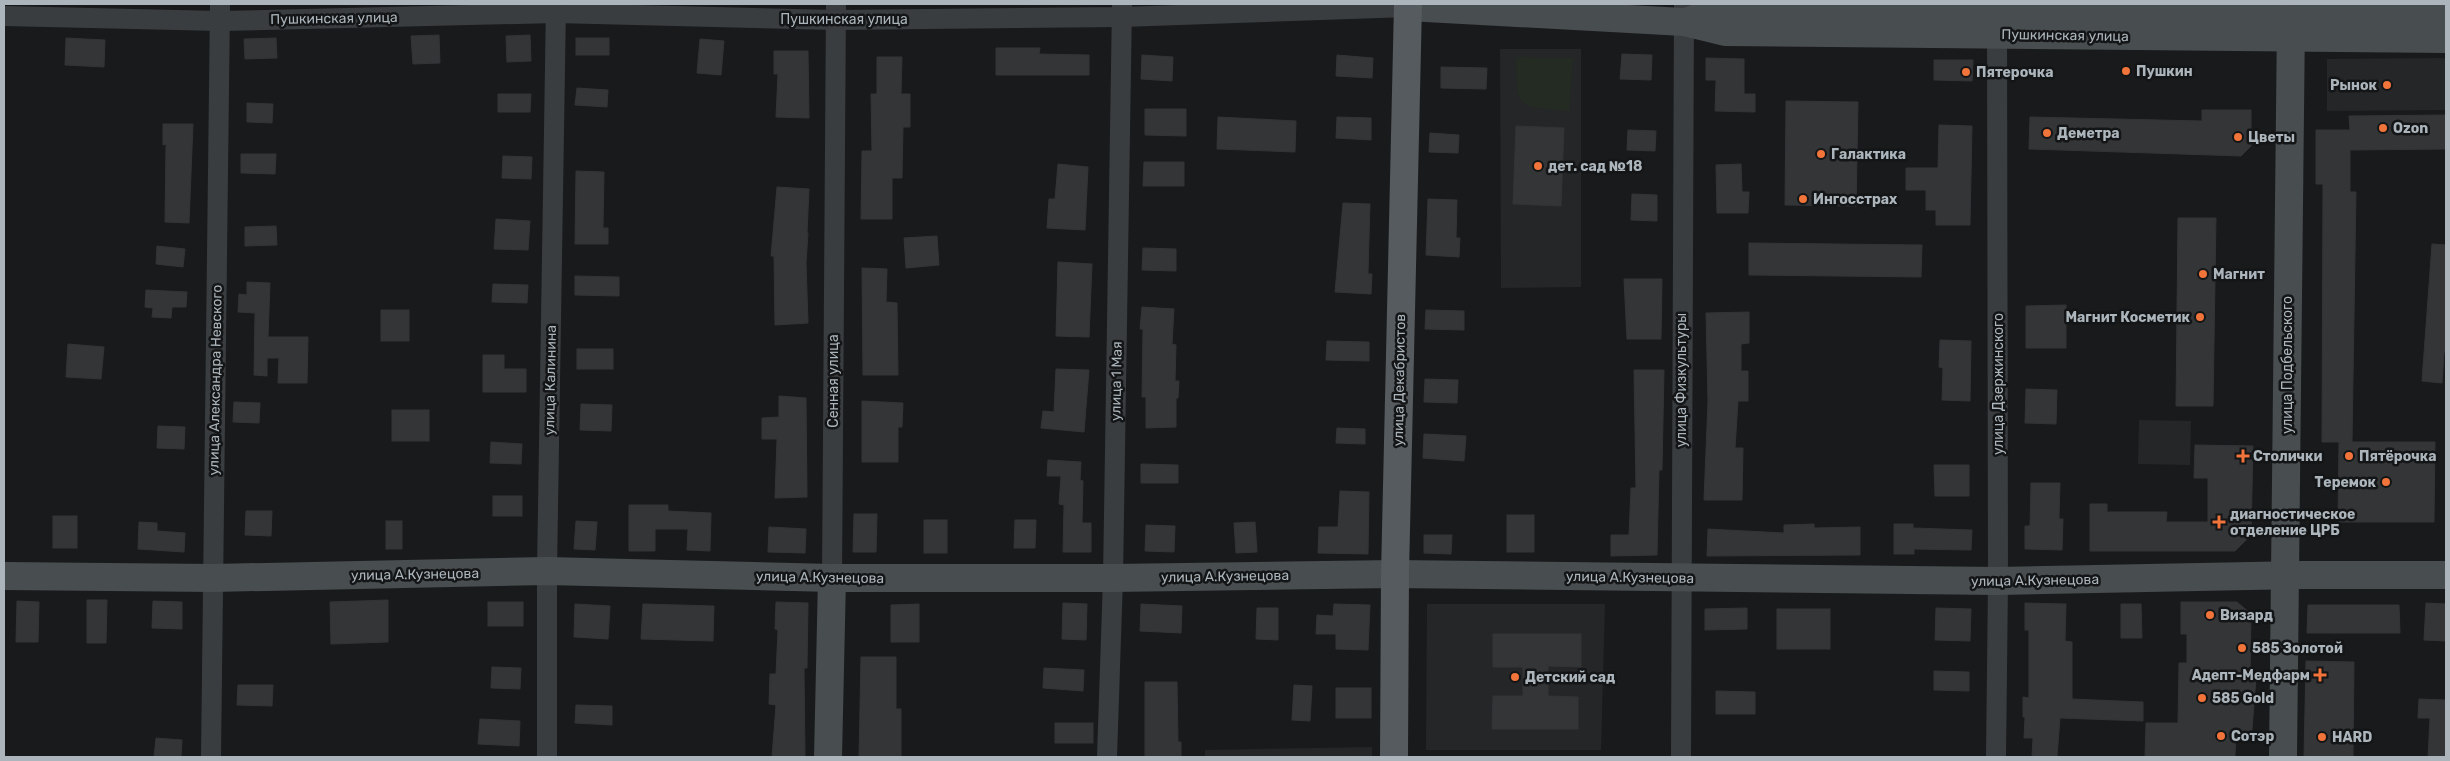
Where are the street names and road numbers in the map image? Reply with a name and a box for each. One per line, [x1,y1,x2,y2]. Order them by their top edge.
street label: Пушкинская улица [270,9,398,28]
street label: Пушкинская улица [780,11,908,28]
street label: Пушкинская улица [2001,26,2129,45]
street label: улица Александра Невского [205,285,226,475]
street label: улица Подбельского [2279,296,2296,434]
street label: улица Декабристов [1390,313,1409,446]
street label: улица Физкультуры [1673,313,1690,447]
street label: улица Дзержинского [1990,313,2007,455]
street label: улица Калинина [541,325,560,435]
street label: Сенная улица [825,334,842,428]
street label: улица 1 Мая [1107,341,1126,421]
street label: улица А.Кузнецова [351,565,479,584]
street label: улица А.Кузнецова [1161,567,1289,586]
street label: улица А.Кузнецова [756,568,884,587]
street label: улица А.Кузнецова [1566,568,1694,587]
street label: улица А.Кузнецова [1971,571,2099,590]

